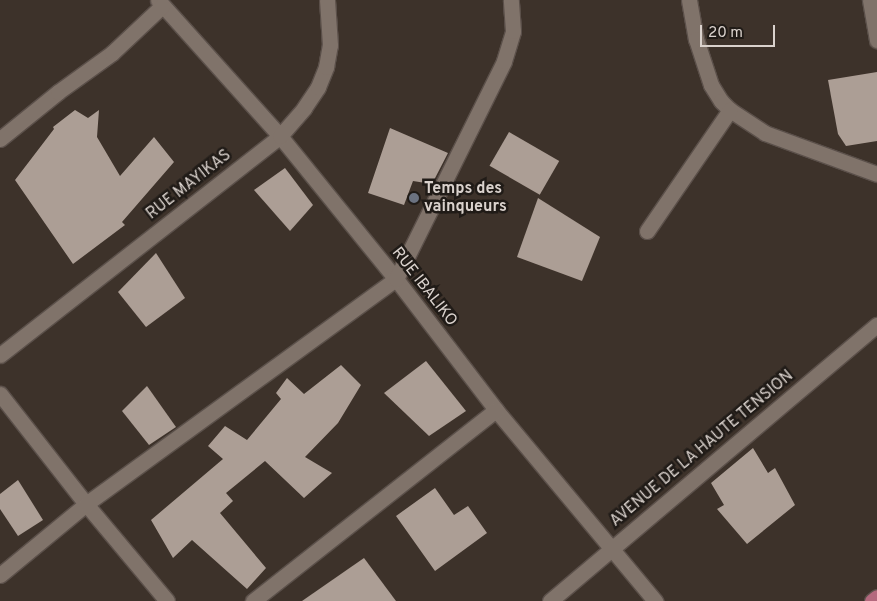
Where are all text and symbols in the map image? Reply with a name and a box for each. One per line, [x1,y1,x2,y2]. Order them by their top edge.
scale bar [702,15,777,47]
text: 20 m [708,24,743,43]
street label: RUE MAYIKAS [143,146,235,224]
place label: Temps des vainqueurs [424,179,507,217]
marker: Temps des vainqueurs [408,192,420,204]
street label: RUE IBALIKO [387,244,461,330]
street label: AVENUE DE LA HAUTE TENSION [606,366,798,532]

